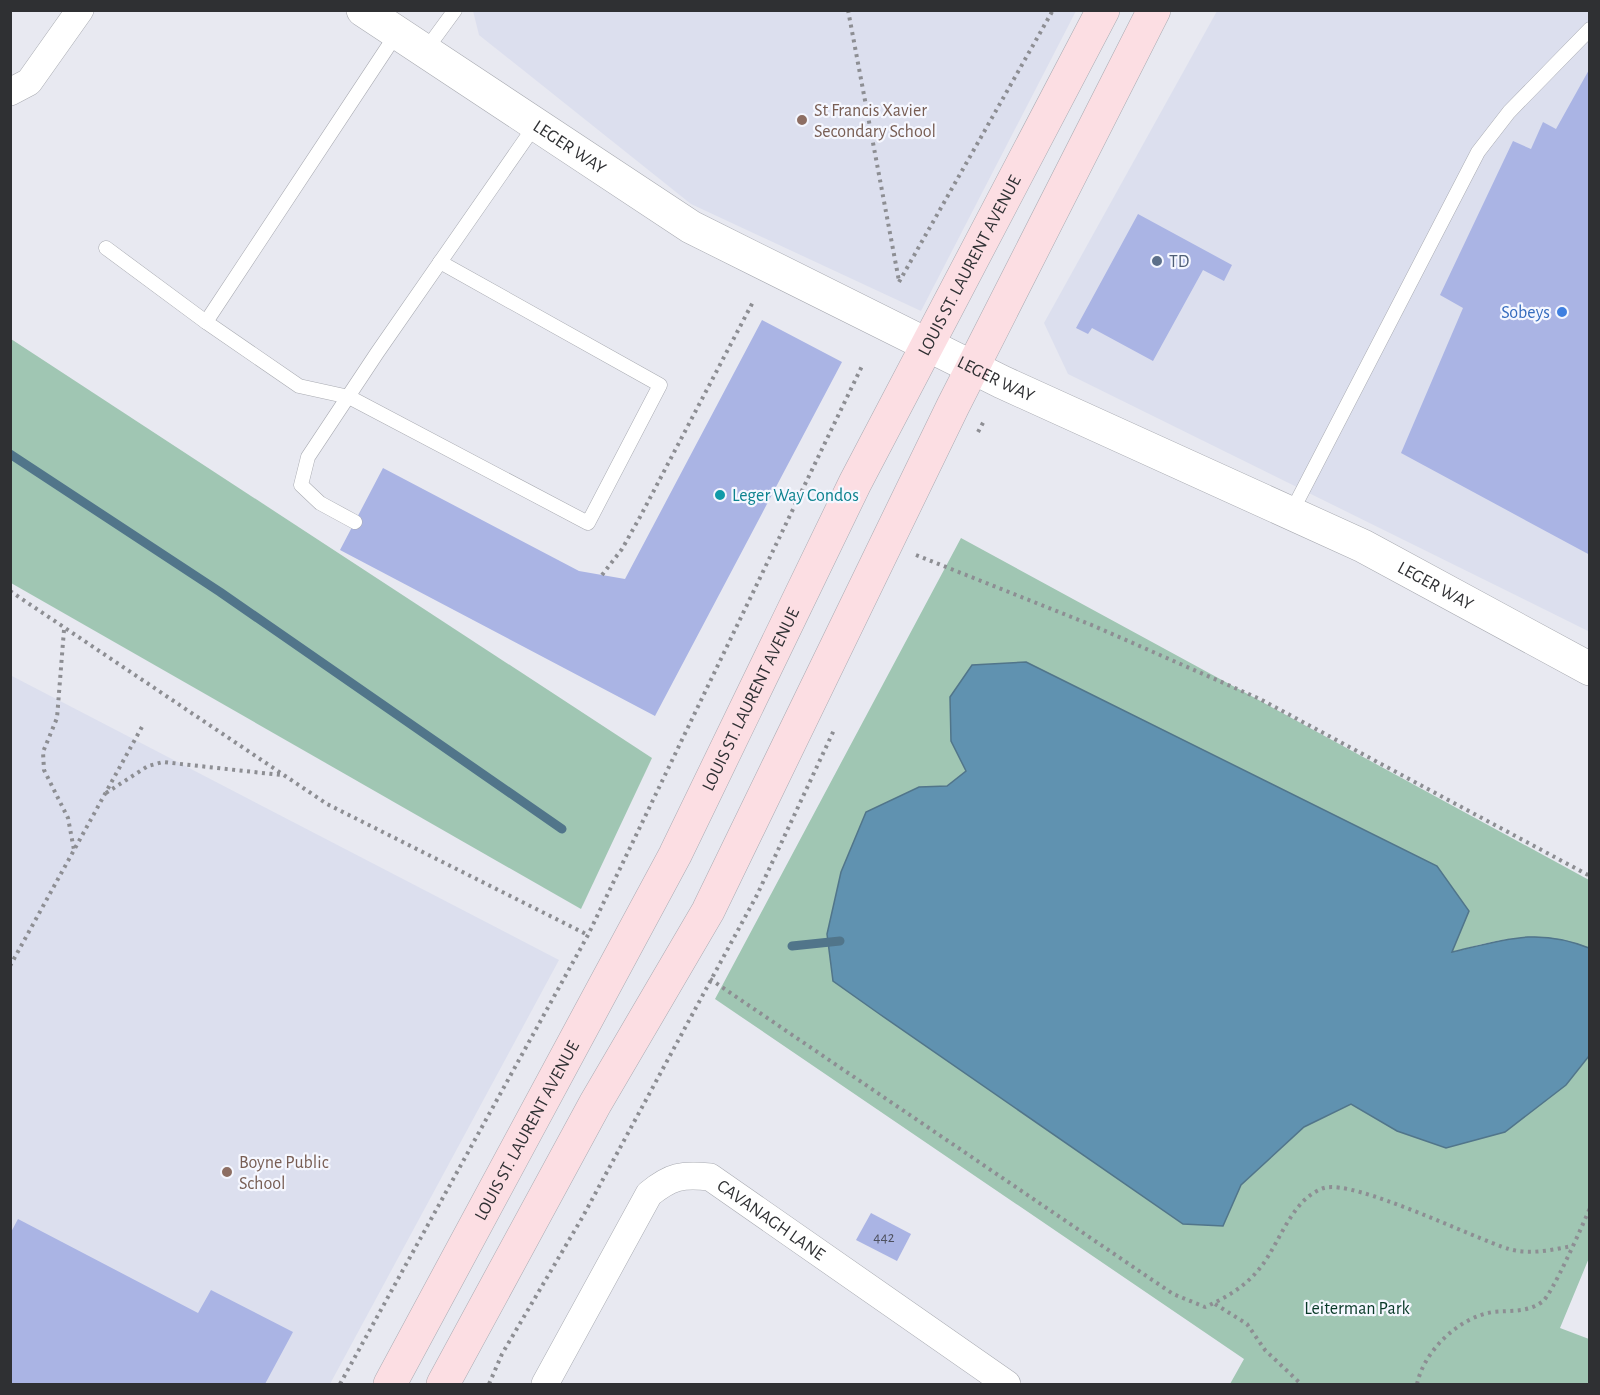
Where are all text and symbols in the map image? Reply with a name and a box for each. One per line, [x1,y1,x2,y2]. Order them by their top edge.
place label: St Francis Xavier Secondary School [814,102,936,141]
marker: St Francis Xavier Secondary School [795,113,809,127]
street label: LEGER WAY [530,117,609,178]
street label: LOUIS ST. LAURENT AVENUE [915,172,1025,359]
place label: TD [1169,253,1189,271]
marker: TD [1150,254,1164,268]
place label: Sobeys [1501,304,1550,322]
marker: Sobeys [1555,305,1569,319]
street label: LEGER WAY [954,353,1037,406]
place label: Leger Way Condos [732,487,859,505]
marker: Leger Way Condos [713,488,727,502]
street label: LEGER WAY [1394,559,1477,614]
street label: LOUIS ST. LAURENT AVENUE [699,605,803,794]
street label: LOUIS ST. LAURENT AVENUE [472,1038,583,1224]
place label: Boyne Public School [239,1154,329,1193]
marker: Boyne Public School [220,1165,234,1179]
street label: CAVANAGH LANE [713,1177,828,1264]
house number: 442 [873,1230,895,1245]
park label: Leiterman Park [1304,1300,1410,1318]

